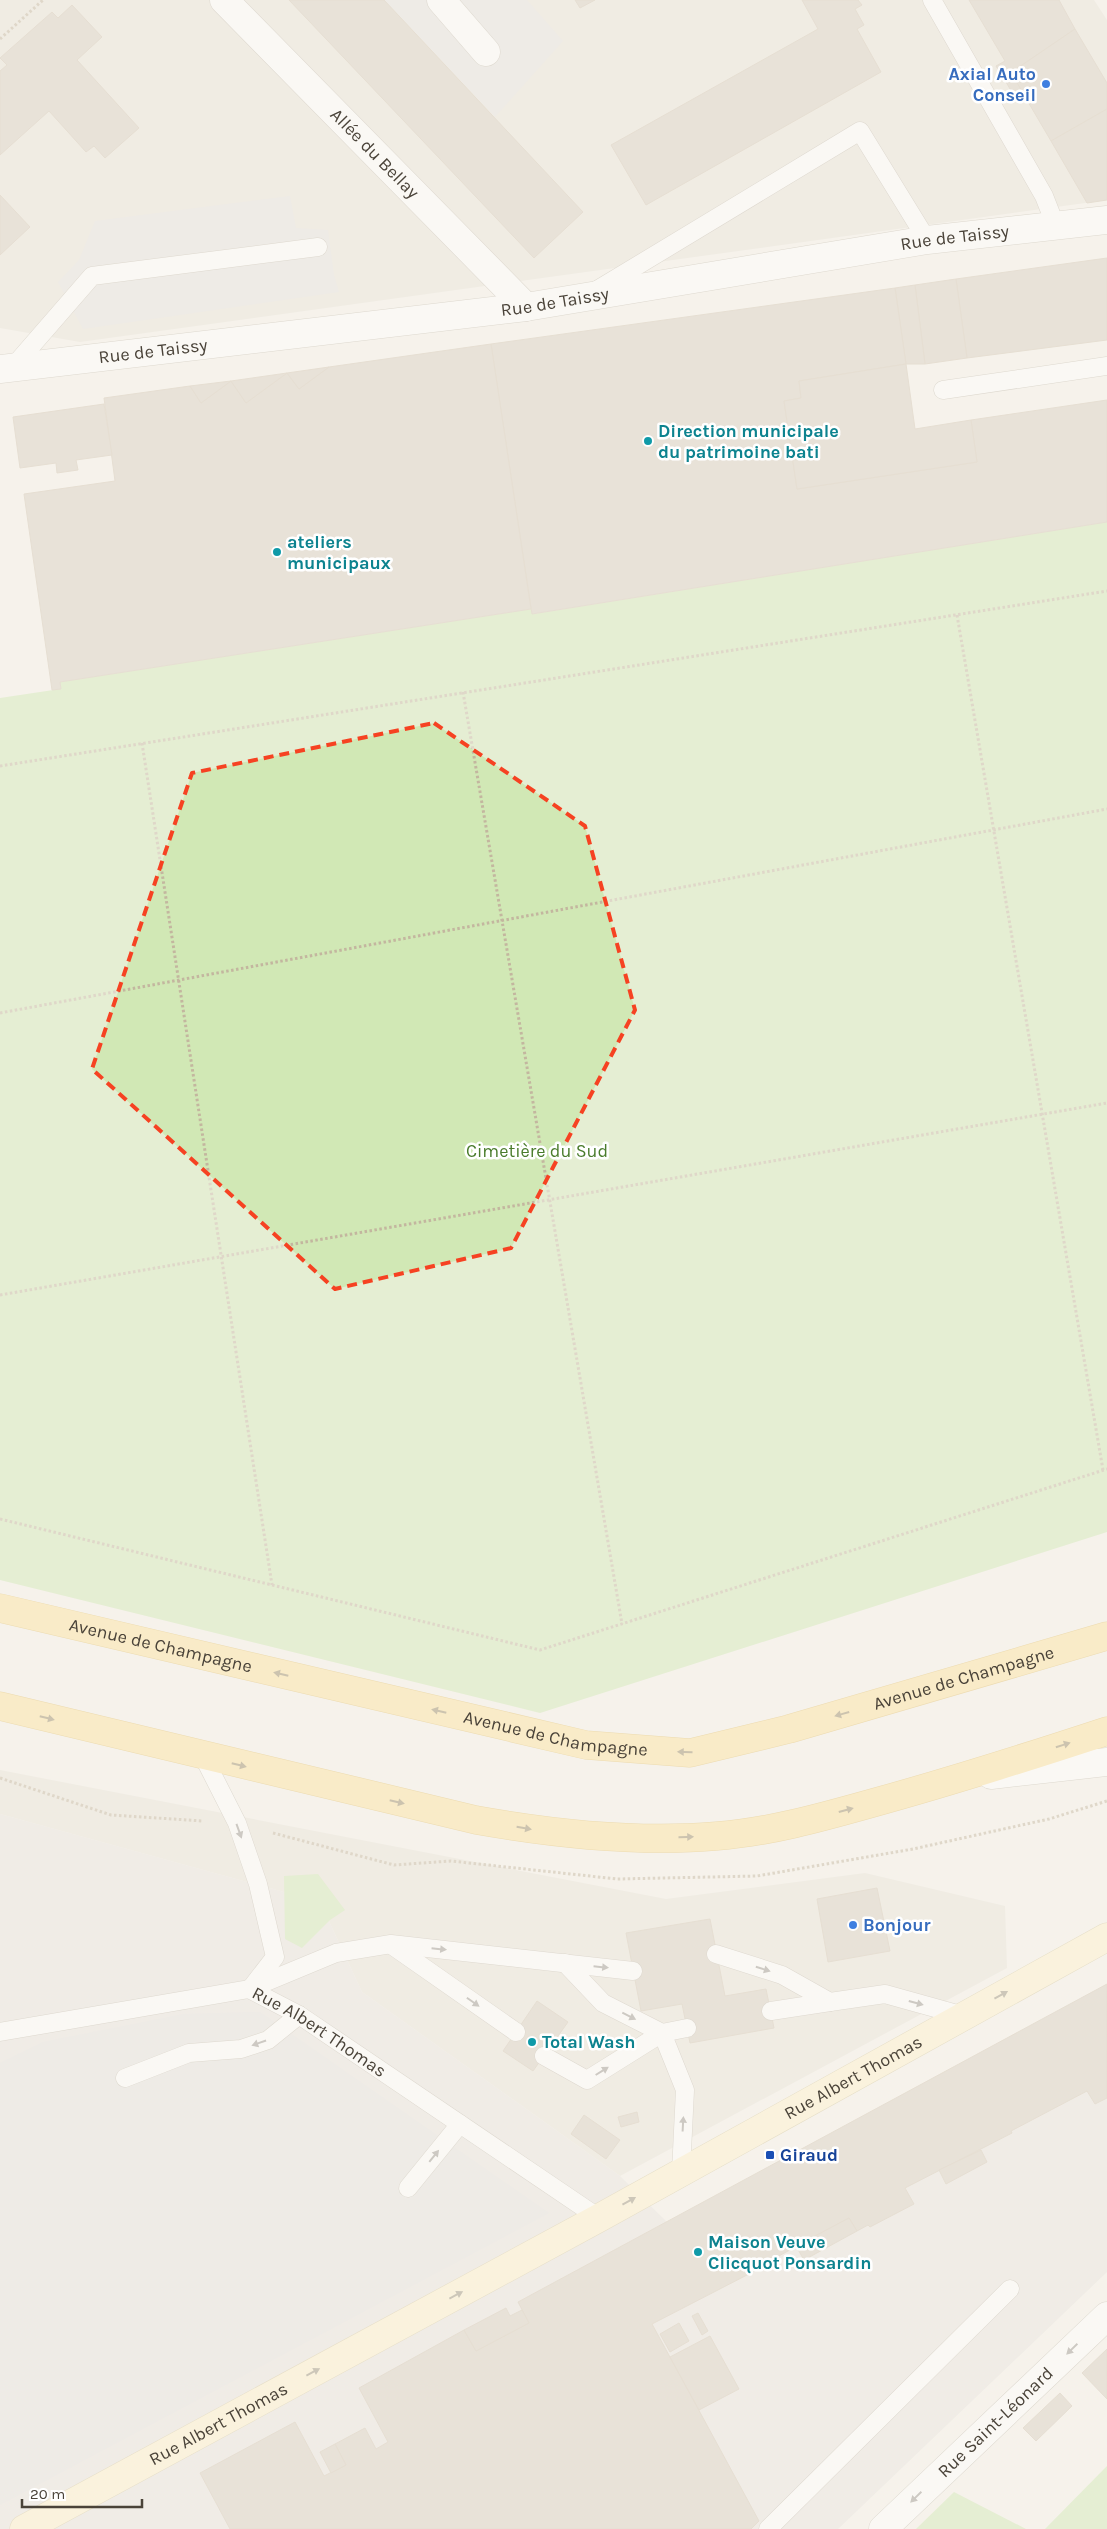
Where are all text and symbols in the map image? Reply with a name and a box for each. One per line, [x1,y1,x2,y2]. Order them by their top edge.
place label: Axial Auto Conseil [948,63,1036,106]
marker: Axial Auto Conseil [1040,78,1052,90]
street label: Allée du Bellay [326,104,424,203]
street label: Rue de Taissy [899,220,1011,255]
street label: Rue de Taissy [500,282,611,321]
street label: Rue de Taissy [97,334,209,368]
place label: Direction municipale du patrimoine bati [658,420,839,463]
marker: Direction municipale du patrimoine bati [642,435,654,447]
place label: ateliers municipaux [287,531,391,574]
marker: ateliers municipaux [271,546,283,558]
park label: Cimetière du Sud [466,1140,608,1162]
street label: Avenue de Champagne [67,1614,254,1678]
street label: Avenue de Champagne [871,1641,1057,1715]
one-way arrow [273,1670,288,1678]
street label: Avenue de Champagne [461,1706,648,1761]
one-way arrow [431,1707,446,1715]
one-way arrow [834,1710,849,1718]
one-way arrow [40,1714,55,1722]
one-way arrow [1056,1741,1071,1749]
one-way arrow [676,1748,692,1756]
one-way arrow [232,1761,247,1769]
one-way arrow [390,1798,405,1806]
one-way arrow [839,1806,854,1814]
one-way arrow [235,1824,243,1839]
one-way arrow [517,1825,533,1833]
one-way arrow [679,1832,695,1840]
place label: Bonjour [863,1914,931,1936]
marker: Bonjour [847,1919,859,1931]
one-way arrow [431,1945,447,1953]
one-way arrow [593,1963,609,1971]
one-way arrow [756,1965,771,1973]
street label: Rue Albert Thomas [248,1982,391,2082]
one-way arrow [994,1991,1008,1999]
one-way arrow [467,1997,480,2007]
one-way arrow [908,1999,923,2007]
one-way arrow [622,2012,636,2020]
place label: Total Wash [542,2031,635,2053]
street label: Rue Albert Thomas [780,2031,926,2124]
marker: Total Wash [526,2036,538,2048]
one-way arrow [252,2039,267,2047]
one-way arrow [595,2066,608,2075]
one-way arrow [680,2115,688,2131]
place label: Giraud [780,2144,838,2166]
marker: Giraud [764,2149,776,2161]
one-way arrow [429,2150,440,2163]
one-way arrow [622,2197,636,2205]
place label: Maison Veuve Clicquot Ponsardin [708,2231,872,2274]
marker: Maison Veuve Clicquot Ponsardin [692,2246,704,2258]
one-way arrow [448,2291,463,2299]
one-way arrow [1066,2343,1078,2355]
street label: Rue Saint-Léonard [933,2362,1058,2482]
one-way arrow [306,2368,319,2377]
street label: Rue Albert Thomas [145,2377,291,2470]
scale bar [22,2476,142,2508]
text: 20 m [30,2485,65,2503]
one-way arrow [910,2491,922,2503]

